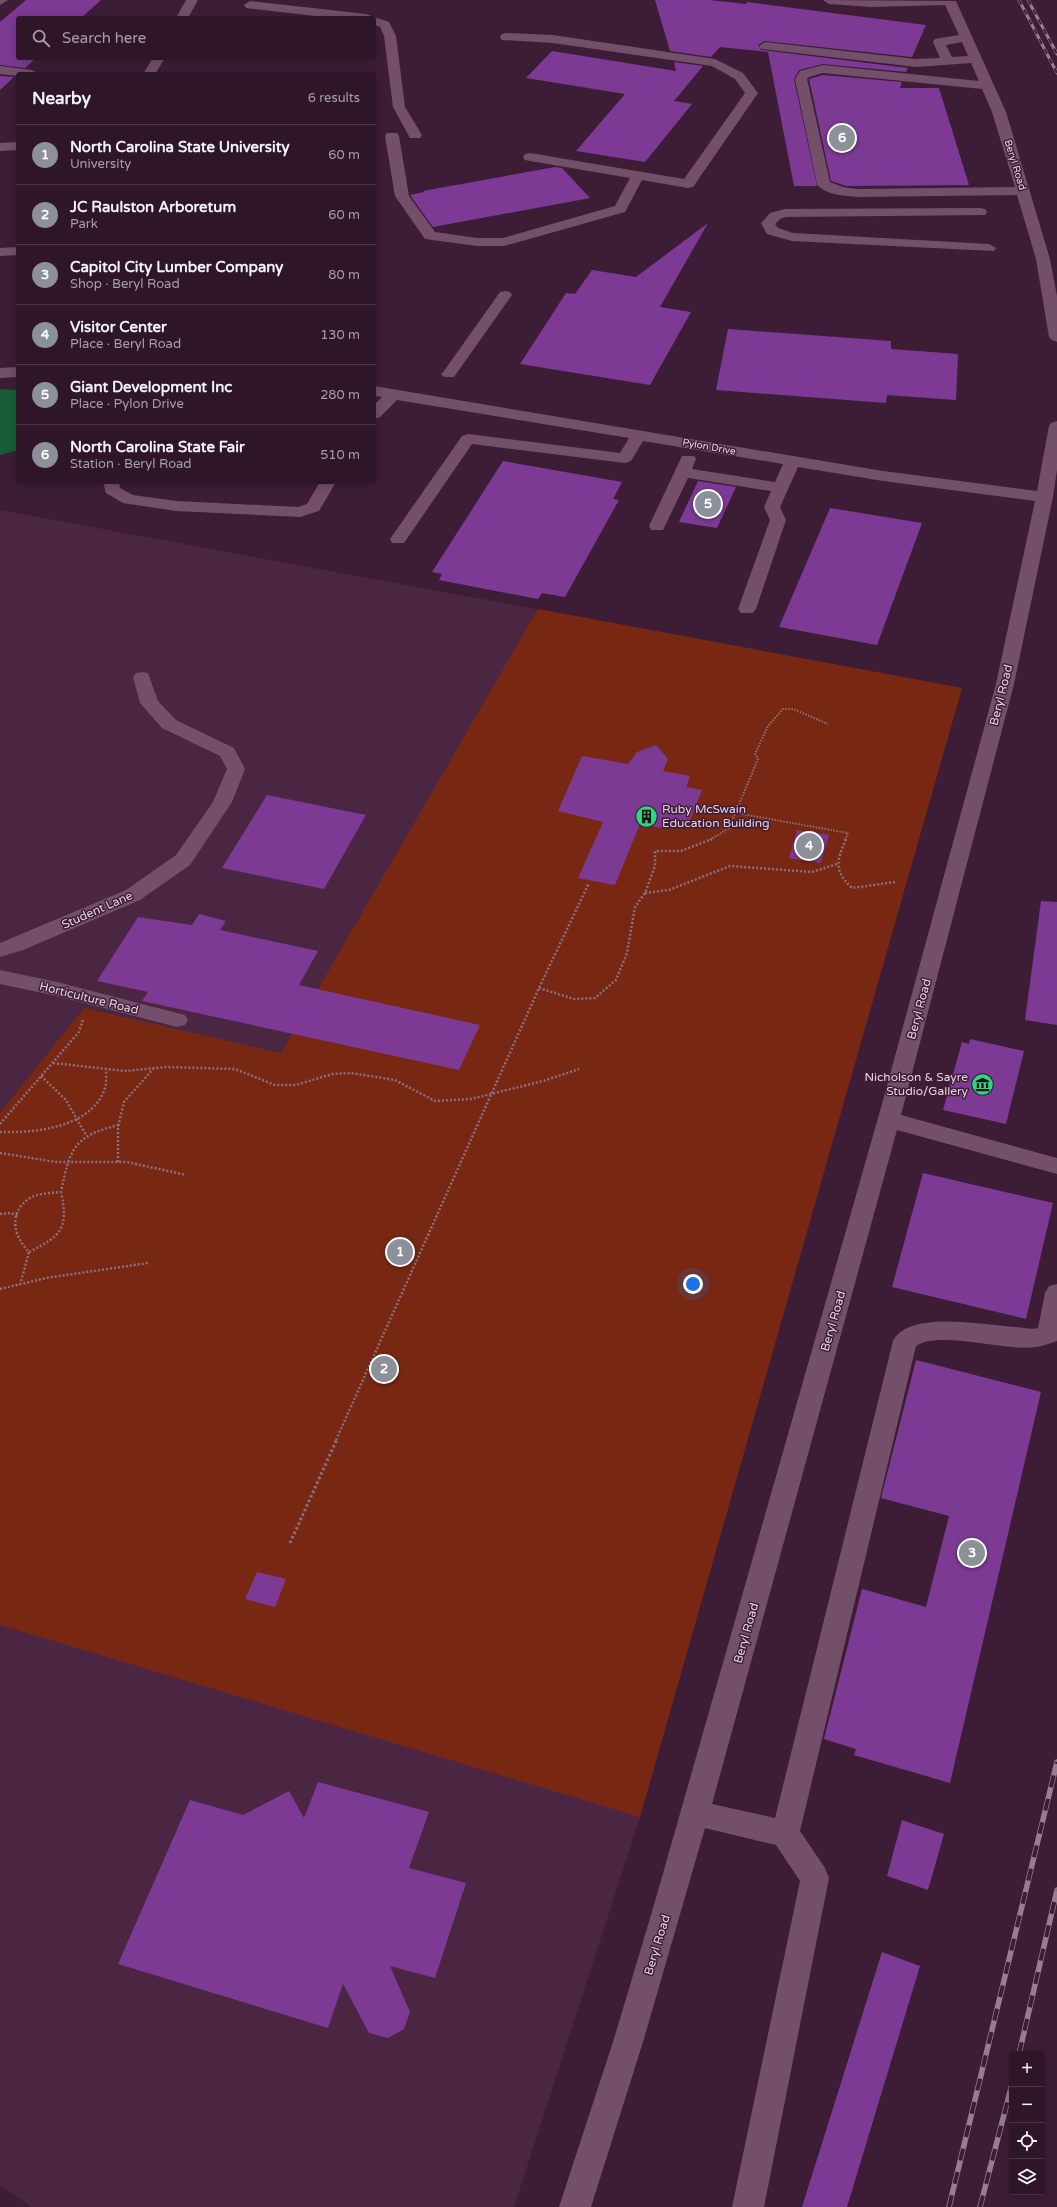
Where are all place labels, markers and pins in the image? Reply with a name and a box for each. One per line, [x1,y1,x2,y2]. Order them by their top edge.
pin: 6 [829,123,855,153]
pin: 5 [695,489,721,519]
place label: Ruby McSwain Education Building [662,802,770,830]
building icon: Ruby McSwain Education Building [633,803,659,829]
pin: 4 [796,831,822,861]
place label: Nicholson & Sayre Studio/Gallery [864,1070,969,1098]
museum icon: Nicholson & Sayre Studio/Gallery [970,1071,996,1097]
pin: 1 [387,1237,413,1267]
pin: 2 [371,1354,397,1384]
pin: 3 [959,1538,985,1568]

